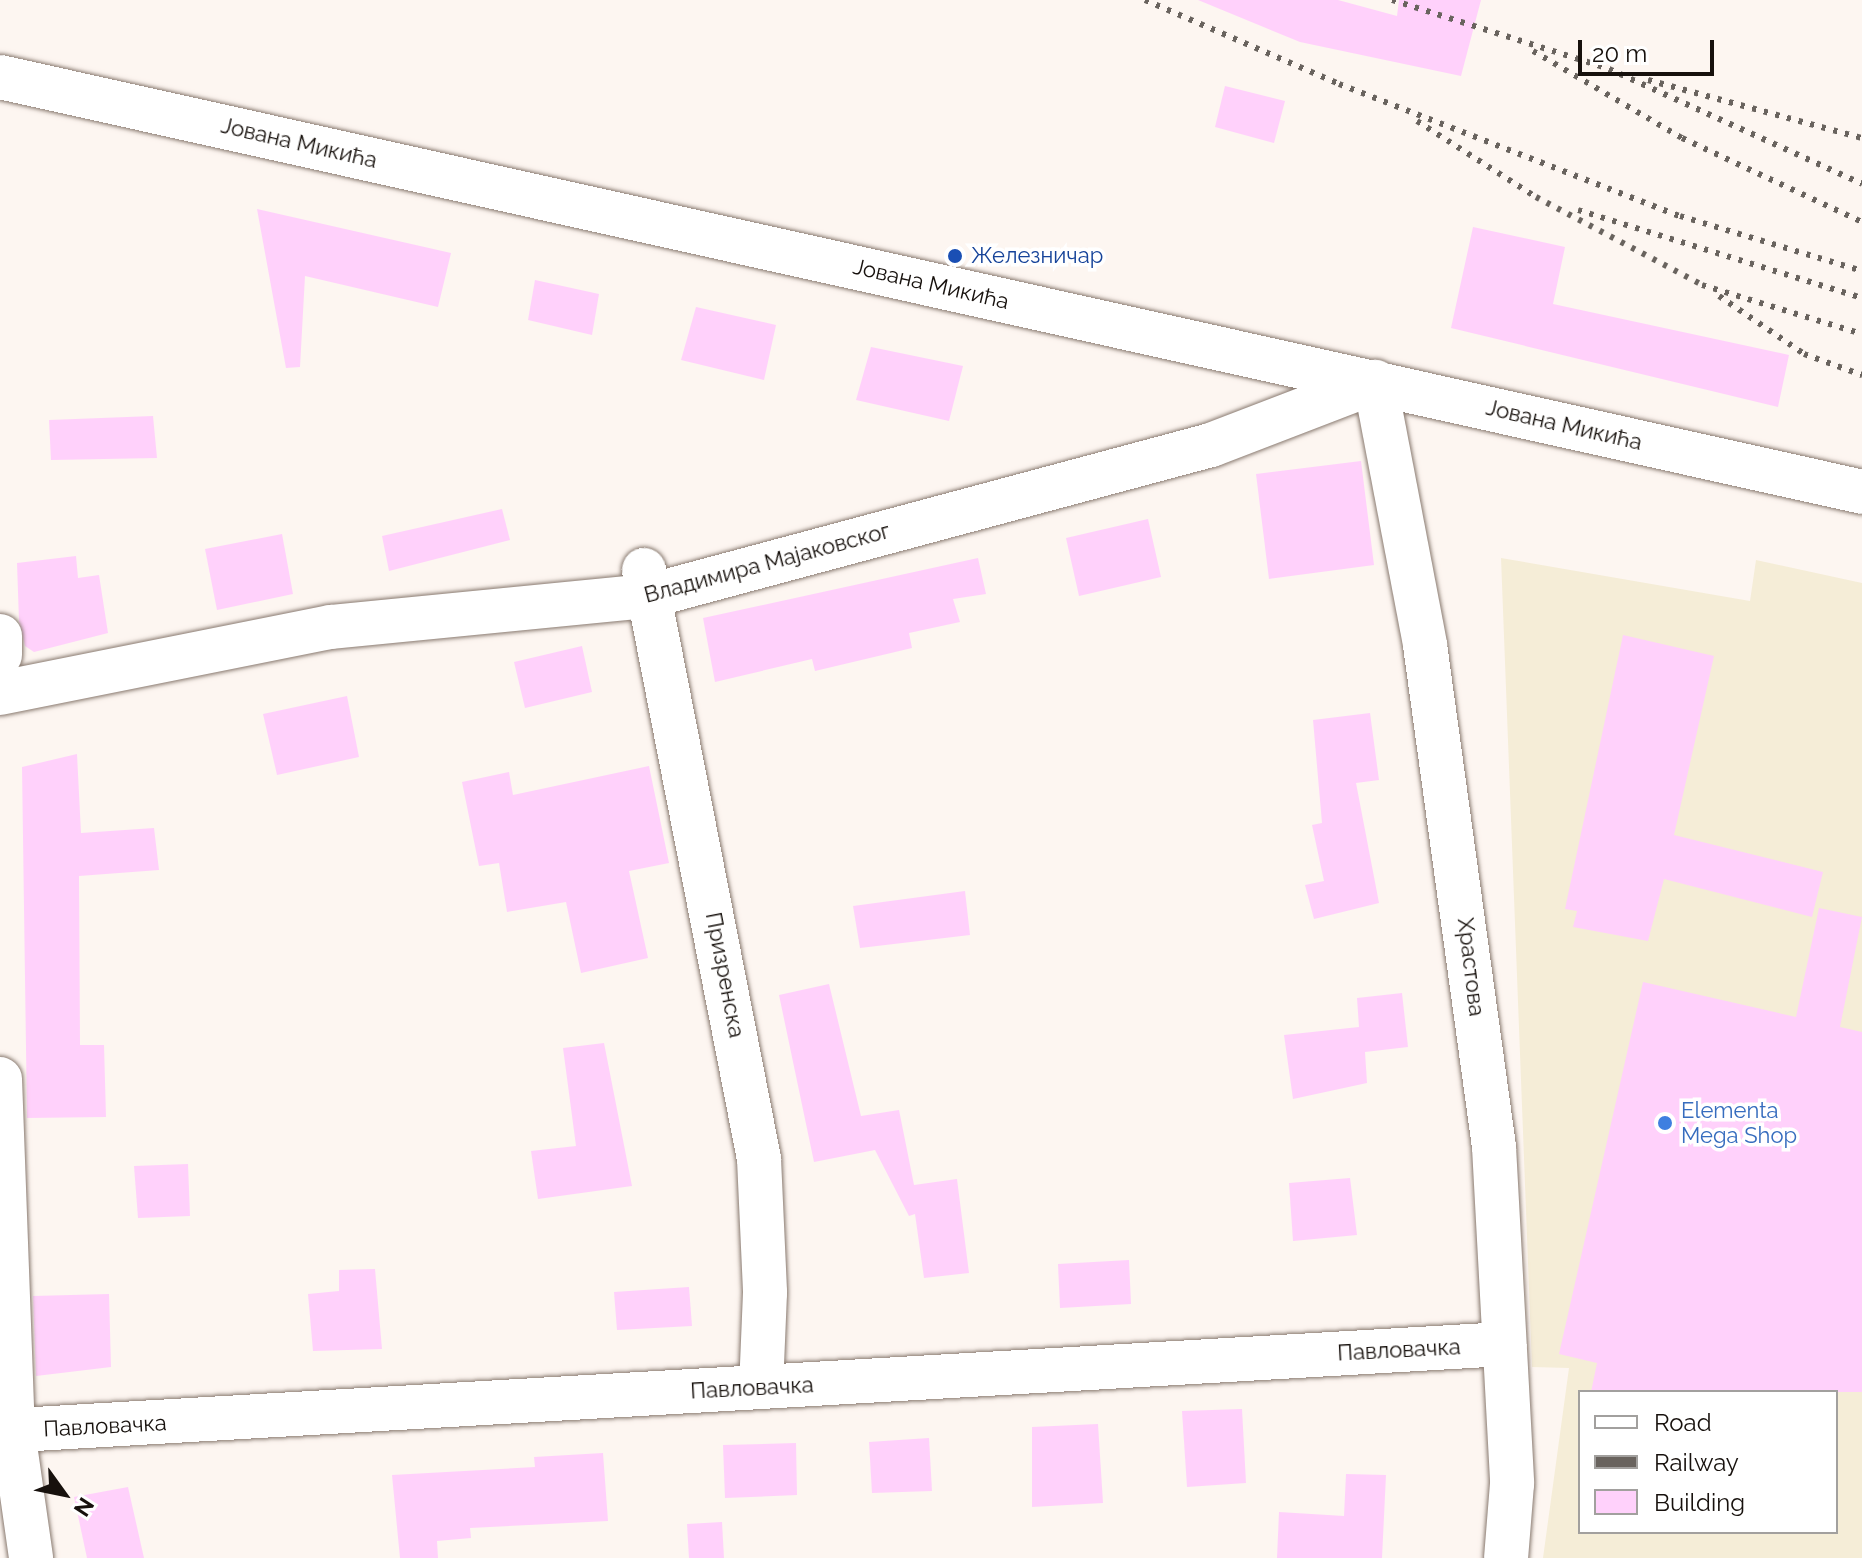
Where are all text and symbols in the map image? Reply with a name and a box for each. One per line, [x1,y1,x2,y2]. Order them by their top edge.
scale bar [1582,24,1718,74]
text: 20 m [1592,39,1647,68]
street label: Јована Микића [218,112,380,174]
place label: Железничар [971,243,1103,269]
marker: Железничар [946,247,964,265]
street label: Јована Микића [850,253,1012,315]
street label: Јована Микића [1483,394,1645,456]
street label: Владимира Мајаковског [641,517,893,609]
street label: Призренска [700,910,750,1040]
street label: Храстова [1452,916,1490,1018]
place label: Elementa Mega Shop [1681,1097,1797,1148]
marker: Elementa Mega Shop [1656,1114,1674,1132]
street label: Павловачка [1337,1334,1461,1366]
street label: Павловачка [690,1372,814,1404]
legend [1578,1390,1838,1534]
text: Road [1654,1408,1712,1437]
street label: Павловачка [43,1410,167,1442]
text: Railway [1654,1448,1739,1477]
north arrow [24,1454,104,1534]
text: Building [1654,1488,1745,1517]
text: N [69,1493,100,1521]

